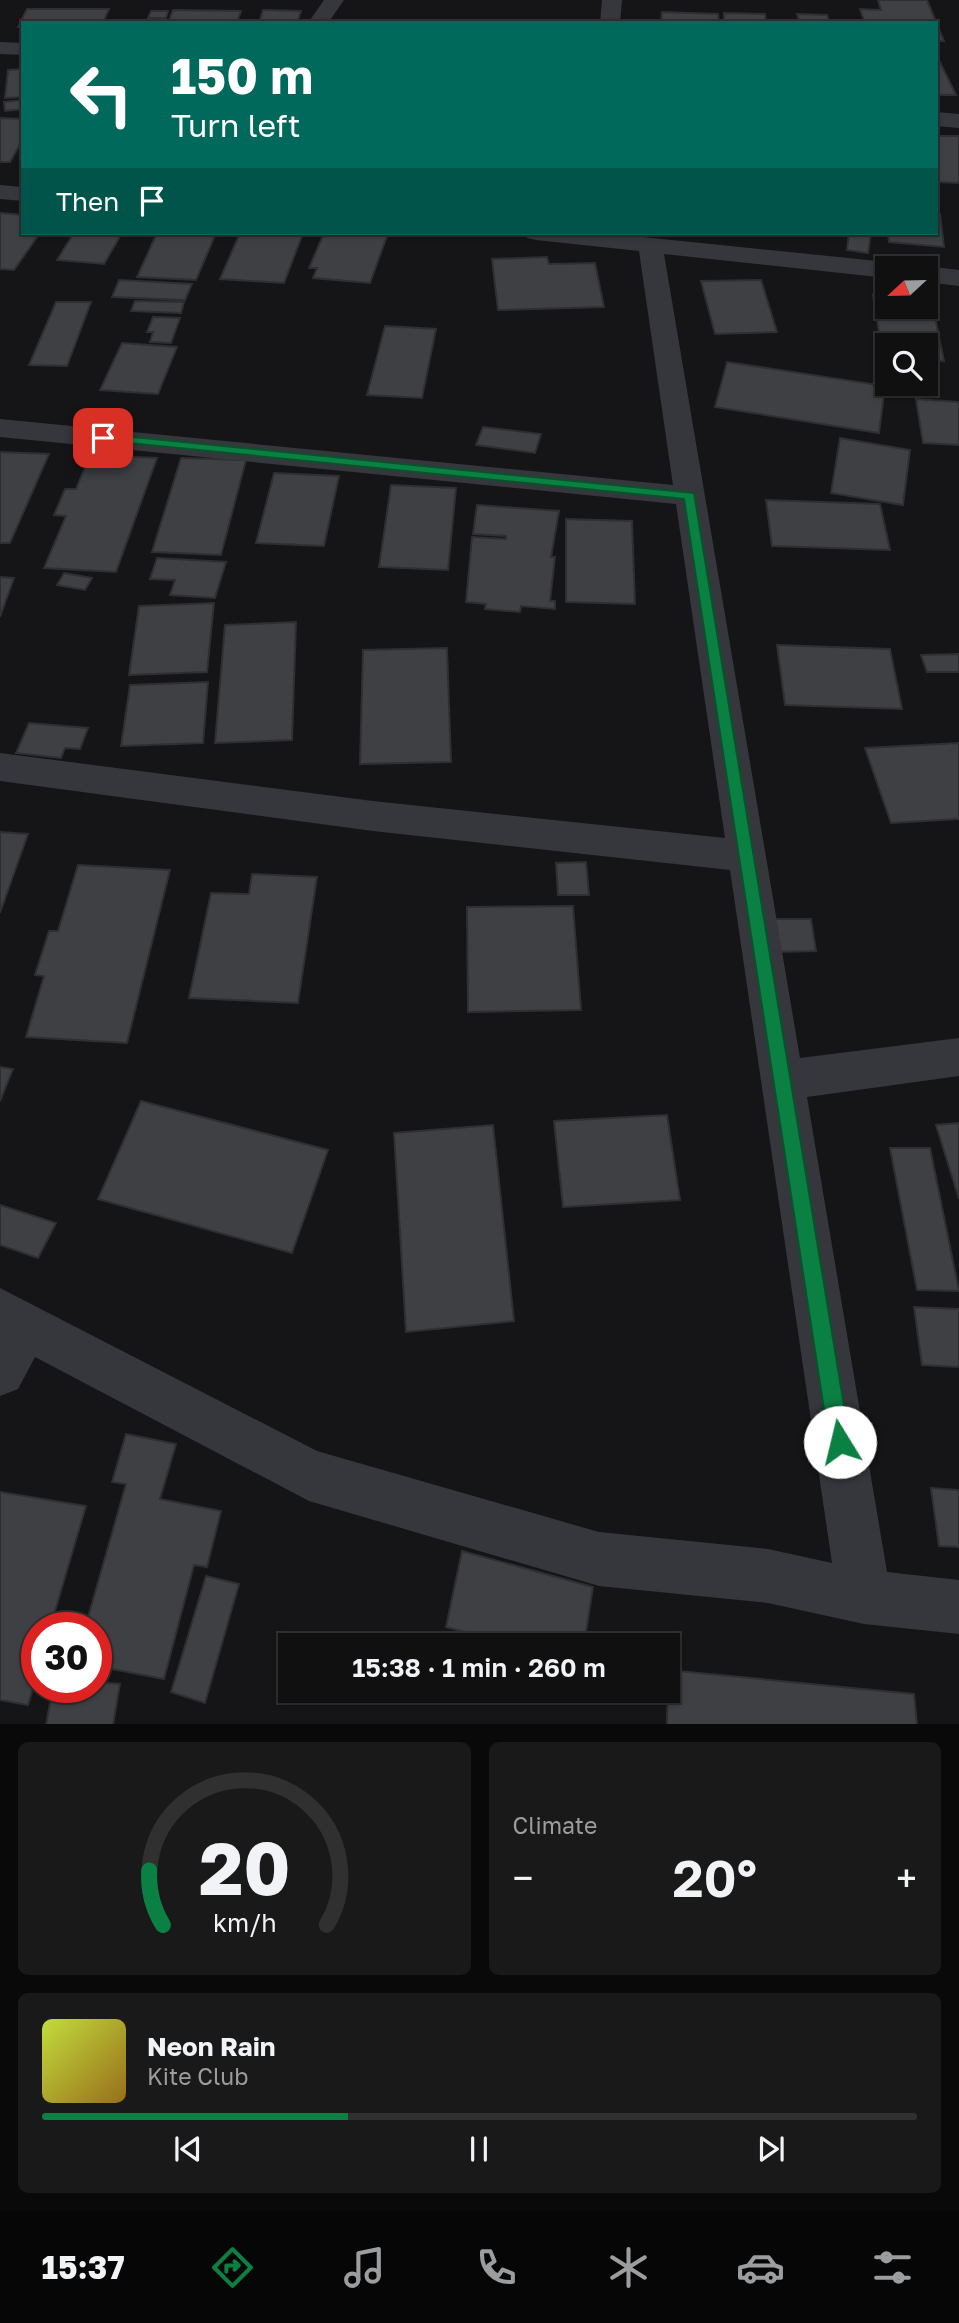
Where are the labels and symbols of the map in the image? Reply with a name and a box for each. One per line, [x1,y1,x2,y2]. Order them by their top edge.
north arrow [875,256,938,318]
pin [73,408,133,468]
position arrow [803,1405,877,1479]
speed limit sign: 30 [21,1612,112,1703]

